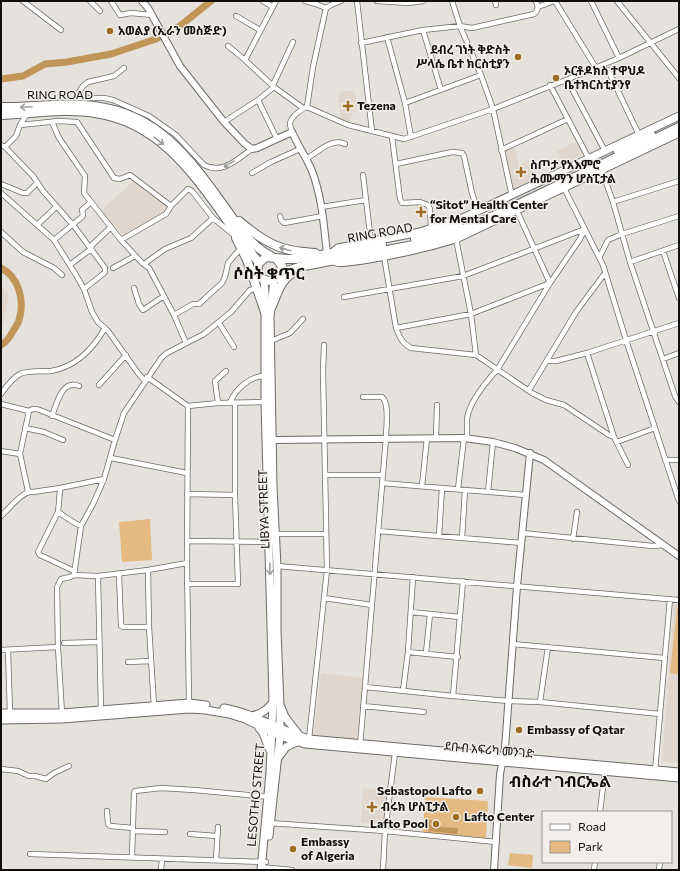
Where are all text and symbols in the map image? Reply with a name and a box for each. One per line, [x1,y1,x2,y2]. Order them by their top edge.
place label: አወልያ (ኢራን መስጅድ) [118,23,227,37]
marker: አወልያ (ኢራን መስጅድ) [105,26,115,36]
place label: ደብረ ገነት ቅድስት ሥላሴ ቤተ ክርስቲያን [416,42,511,70]
marker: ደብረ ገነት ቅድስት ሥላሴ ቤተ ክርስቲያን [513,52,523,62]
place label: ኦርቶዶክስ ተዋህዶ ቤተክርስቲያንየ [564,63,645,91]
marker: ኦርቶዶክስ ተዋህዶ ቤተክርስቲያንየ [551,73,561,83]
street label: RING ROAD [27,87,93,101]
place label: Tezena [357,98,396,112]
marker: Tezena [342,100,354,112]
one-way arrow [20,103,33,110]
one-way arrow [153,136,164,145]
place label: ስጦታ የአእምሮ ሕሙማን ሆስፒታል [530,157,616,185]
one-way arrow [224,160,235,168]
marker: ስጦታ የአእምሮ ሕሙማን ሆስፒታል [515,166,527,178]
place label: “Sitot” Health Center for Mental Care [430,197,548,225]
marker: “Sitot” Health Center for Mental Care [415,206,427,218]
street label: RING ROAD [346,219,414,245]
one-way arrow [279,245,292,252]
district label: ሶስት ቁጥር [233,263,305,282]
street label: LIBYA STREET [255,469,271,549]
one-way arrow [266,562,274,575]
place label: Embassy of Qatar [527,722,625,736]
marker: Embassy of Qatar [514,725,524,735]
street label: ደቡብ አፍሪካ መንገድ [443,738,535,760]
street label: LESOTHO STREET [244,742,267,847]
district label: ብስራተ ገብርኤል [509,771,611,790]
place label: Sebastopol Lafto [377,783,472,797]
marker: Sebastopol Lafto [475,786,485,796]
place label: ብሩክ ሆስፒታል [381,799,448,813]
marker: ብሩክ ሆስፒታል [366,801,378,813]
place label: Lafto Center [464,809,534,823]
legend [542,811,672,863]
marker: Lafto Center [451,812,461,822]
place label: Lafto Pool [370,816,428,830]
marker: Lafto Pool [431,819,441,829]
text: Road [578,819,606,833]
place label: Embassy of Algeria [301,834,355,862]
text: Park [578,839,604,853]
marker: Embassy of Algeria [288,844,298,854]

